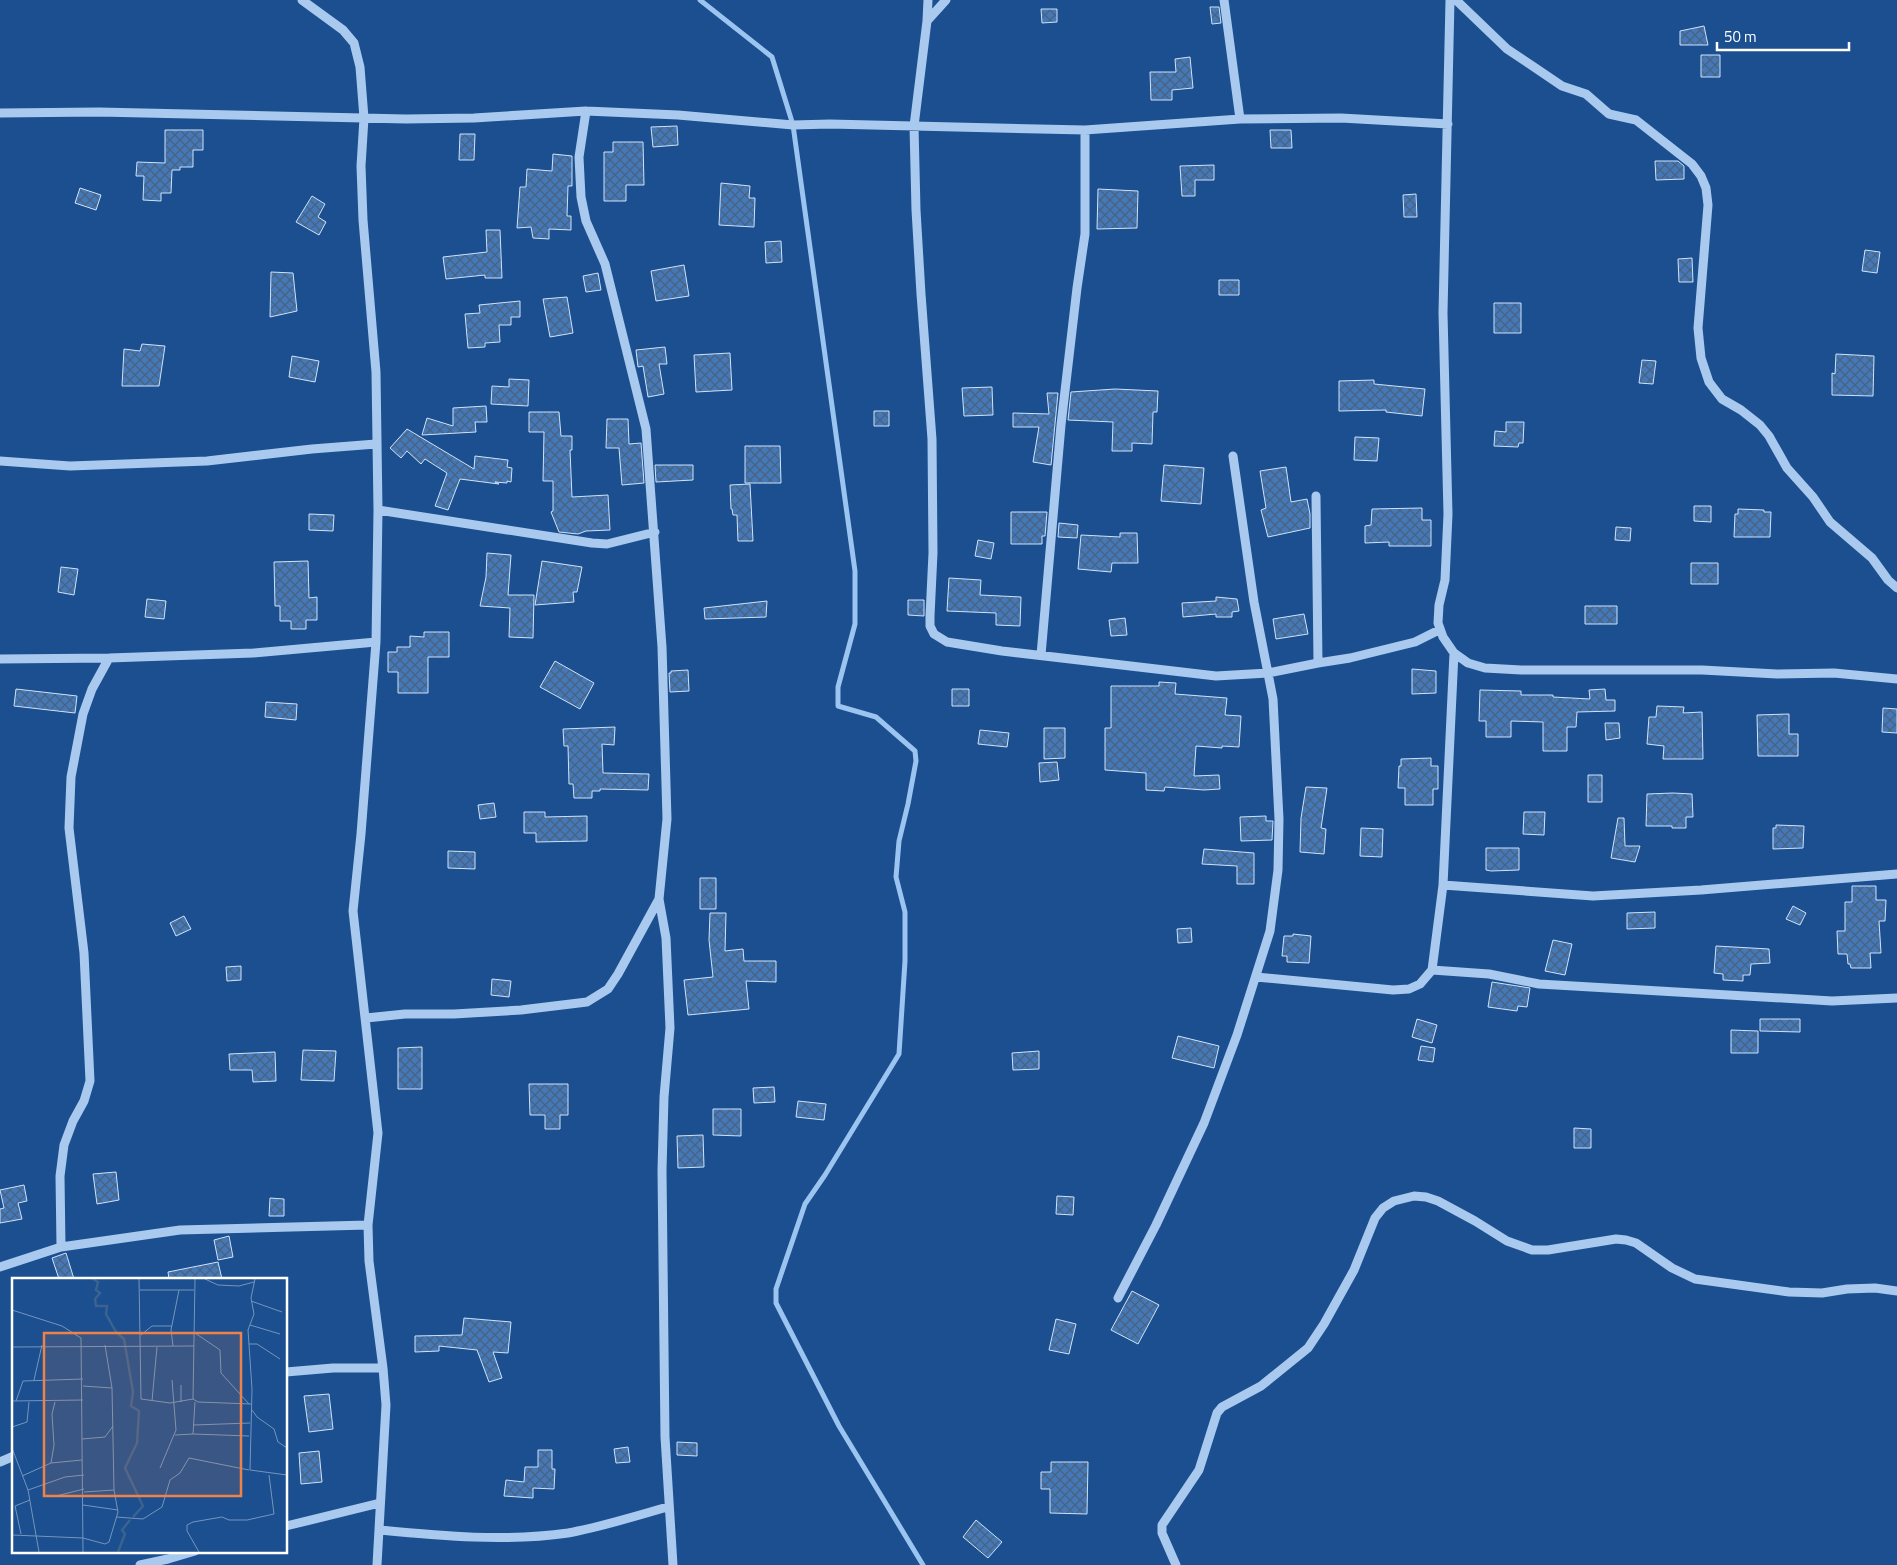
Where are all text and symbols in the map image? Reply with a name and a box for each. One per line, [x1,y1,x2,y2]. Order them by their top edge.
scale bar [1717,20,1850,52]
text: 50 m [1724,25,1757,48]
inset map [12,1278,288,1552]

